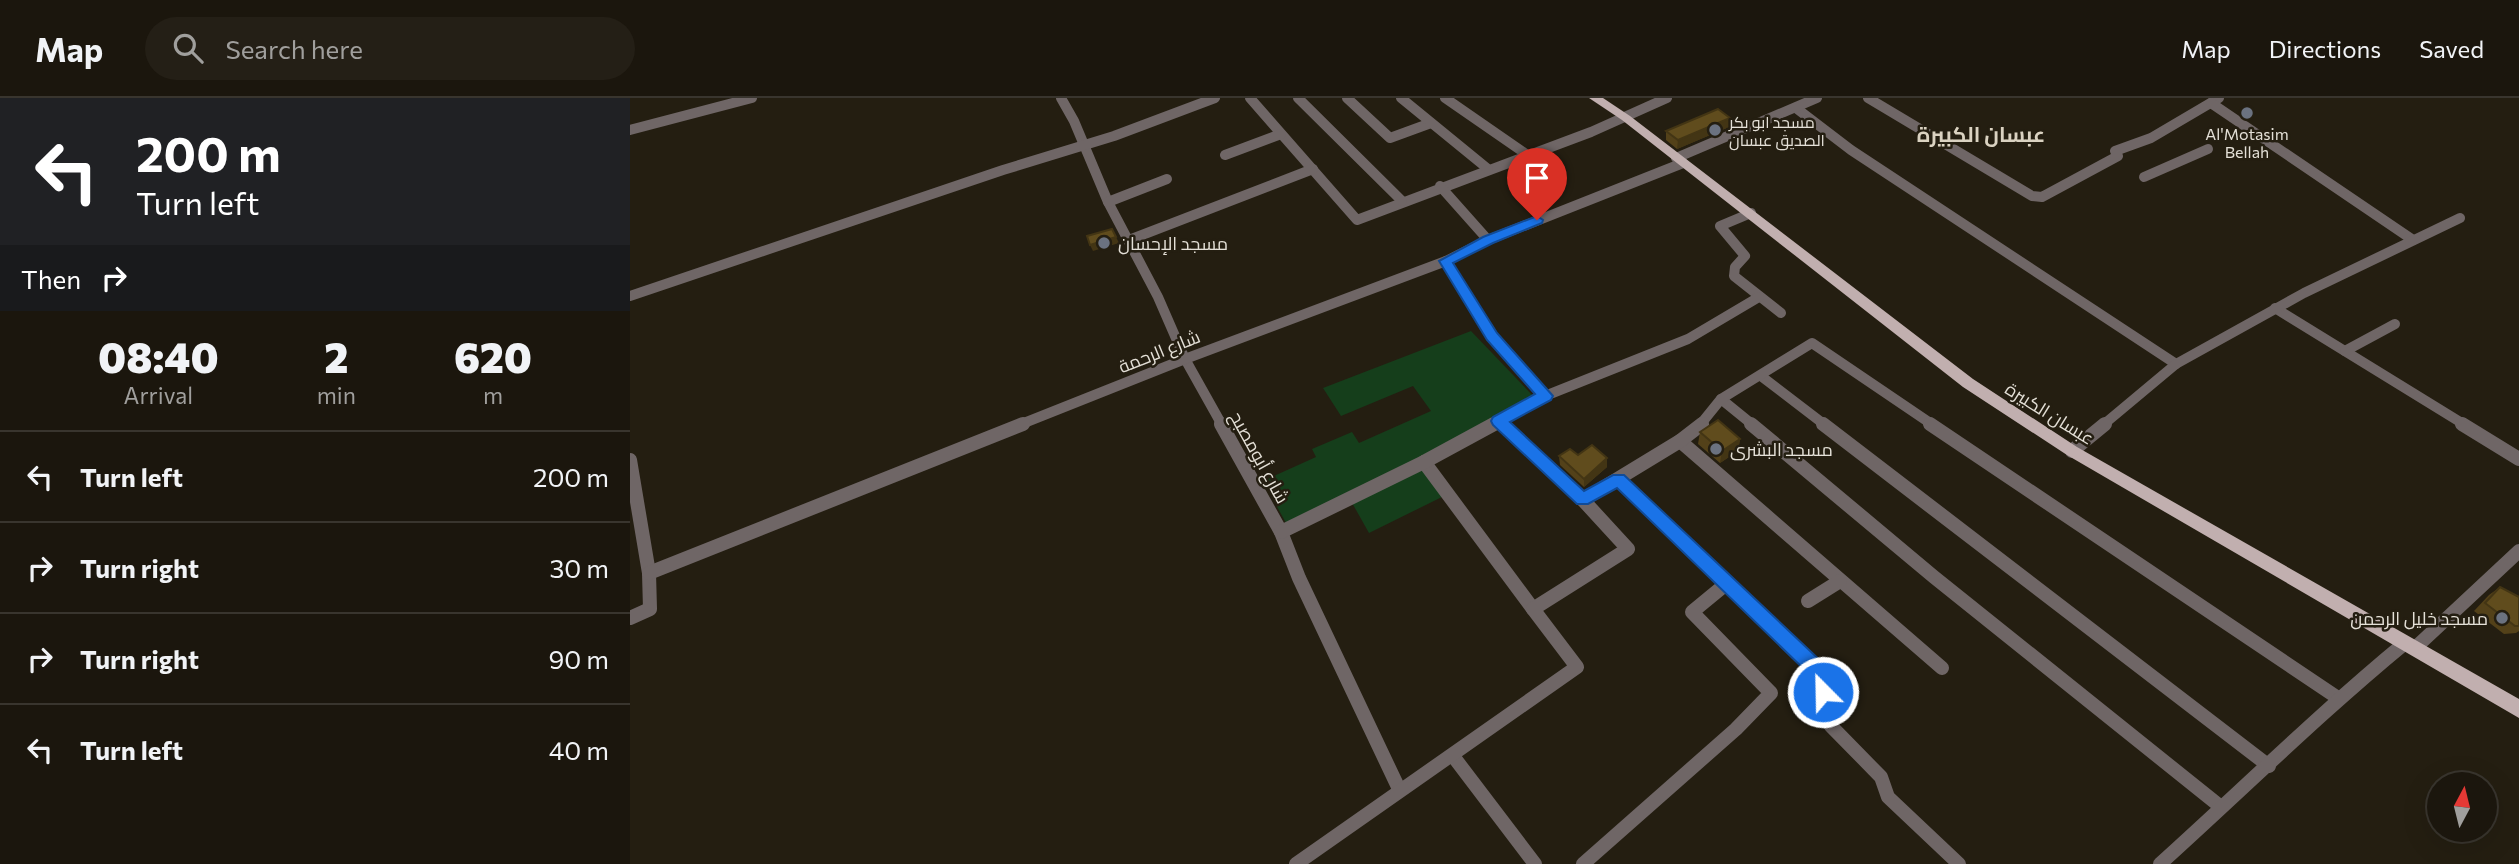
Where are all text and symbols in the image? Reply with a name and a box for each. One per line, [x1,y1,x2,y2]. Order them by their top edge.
search box [145,17,635,80]
text: Map [35,28,103,69]
icon: search [169,29,207,67]
text: Search here [225,33,363,64]
text: Map [2181,34,2231,63]
text: Directions [2269,34,2381,63]
text: Saved [2419,34,2484,63]
marker: Al'Motasim Bellah [2239,105,2255,121]
place label: مسجد ابو بكر الصديق عبسان [1728,112,1825,151]
district label: عبسان الكبيرة [1917,121,2045,147]
text: 200 m [136,122,281,182]
marker: مسجد ابو بكر الصديق عبسان [1707,122,1723,138]
place label: Al'Motasim Bellah [2205,124,2289,161]
icon: left [21,126,112,217]
pin [1507,148,1567,220]
icon: arrive [1518,159,1556,197]
text: Turn left [136,182,260,222]
place label: مسجد الإحسان [1118,232,1228,255]
marker: مسجد الإحسان [1096,235,1112,251]
icon: right [95,259,133,297]
text: Then [21,263,81,294]
street label: شارع الرحمة [1115,325,1204,379]
text: 08:40 [98,330,219,382]
text: 2 [324,330,348,382]
text: 620 [454,330,532,382]
street label: عبسان الكبيرة [2001,377,2098,450]
text: Arrival [124,381,193,409]
text: min [317,381,356,409]
text: m [483,381,503,409]
street label: شارع أبومصبح [1224,407,1294,508]
place label: مسجد البشرى [1730,438,1833,461]
marker: مسجد البشرى [1708,441,1724,457]
icon: left [21,458,59,496]
text: Turn left [80,461,183,492]
text: 200 m [533,461,609,492]
icon: right [21,549,59,587]
text: Turn right [80,552,199,583]
text: 30 m [550,552,609,583]
place label: مسجد خليل الرحمن [2350,607,2488,630]
marker: مسجد خليل الرحمن [2494,610,2510,626]
icon: right [21,640,59,678]
text: Turn right [80,643,199,674]
text: 90 m [549,643,609,674]
position arrow [1786,655,1860,729]
icon: left [21,731,59,769]
text: Turn left [80,734,183,765]
text: 40 m [549,734,609,765]
north arrow [2427,772,2497,842]
map controls [2427,772,2497,842]

